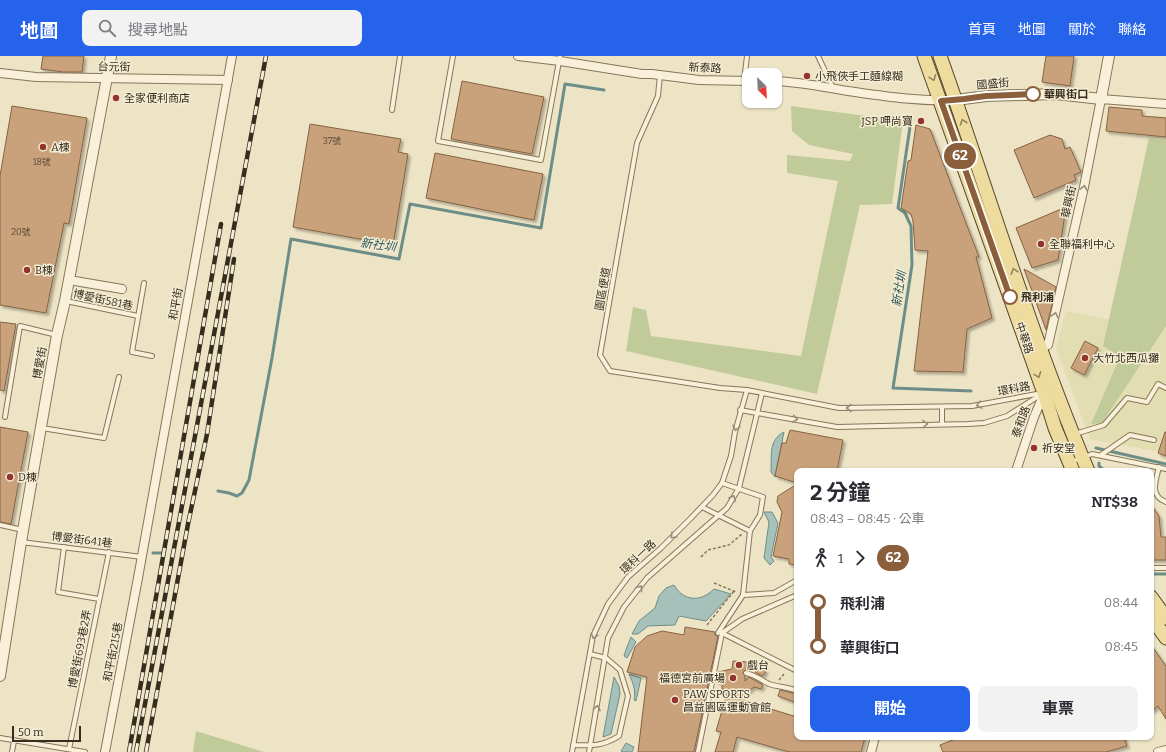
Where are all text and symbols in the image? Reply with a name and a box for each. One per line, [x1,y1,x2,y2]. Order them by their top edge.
search box [82,10,362,46]
icon: search [96,17,118,39]
text: 地圖 [20,19,58,42]
text: 搜尋地點 [128,21,188,39]
text: 首頁 [968,21,996,38]
text: 地圖 [1018,21,1046,38]
text: 關於 [1068,21,1096,38]
text: 聯絡 [1118,21,1146,38]
street label: 台元街 [97,60,131,74]
street label: 新泰路 [688,61,722,75]
north arrow [742,68,782,108]
map controls [742,68,782,108]
place label: 小飛俠手工麵線糊 [815,70,903,83]
marker: 小飛俠手工麵線糊 [802,71,812,81]
one-way arrow [928,75,936,82]
street label: 國盛街 [976,76,1010,92]
marker: 華興街口 [1025,86,1041,102]
place label: 華興街口 [1044,88,1088,101]
place label: 全家便利商店 [124,92,190,105]
marker: 全家便利商店 [111,93,121,103]
place label: JSP 呷尚寶 [860,115,913,128]
marker: JSP 呷尚寶 [916,116,926,126]
one-way arrow [960,119,968,126]
house number: 37號 [323,136,341,146]
place label: A棟 [51,141,70,154]
marker: A棟 [38,142,48,152]
line badge: 62 [942,143,978,169]
text: 62 [952,147,968,164]
house number: 18號 [33,157,51,167]
street label: 華興街 [1059,185,1079,219]
one-way arrow [1079,185,1088,191]
house number: 20號 [11,227,31,237]
water label: 新社圳 [359,236,399,254]
place label: 全聯福利中心 [1049,238,1115,251]
marker: 全聯福利中心 [1036,239,1046,249]
place label: B棟 [35,264,53,277]
marker: B棟 [22,265,32,275]
street label: 園區便道 [593,266,613,312]
water label: 新社圳 [889,268,909,308]
one-way arrow [1010,268,1019,275]
street label: 博愛街581巷 [72,287,134,313]
street label: 和平街 [167,287,185,321]
marker: 飛利浦 [1002,289,1018,305]
place label: 飛利浦 [1021,291,1054,304]
one-way arrow [1051,312,1059,318]
street label: 中華路 [1012,320,1036,356]
street label: 博愛街 [31,346,49,380]
place label: 大竹北西瓜攤 [1093,352,1159,365]
marker: 大竹北西瓜攤 [1080,353,1090,363]
one-way arrow [1033,372,1041,379]
street label: 環科路 [997,379,1031,399]
one-way arrow [975,400,982,409]
one-way arrow [846,404,852,412]
street label: 泰和路 [1009,404,1033,440]
one-way arrow [792,415,798,423]
one-way arrow [922,420,928,429]
one-way arrow [733,424,741,431]
place label: 祈安堂 [1042,442,1075,455]
marker: 祈安堂 [1029,443,1039,453]
place label: D棟 [18,471,37,484]
marker: D棟 [5,472,15,482]
text: 2 分鐘 [810,479,870,506]
text: NT$38 [1091,493,1138,511]
one-way arrow [728,495,735,502]
text: 08:43 – 08:45 · 公車 [810,511,925,526]
street label: 博愛街641巷 [51,530,113,550]
one-way arrow [670,531,678,539]
street label: 環科一路 [617,537,659,577]
icon: walk [810,547,832,569]
icon: forward [849,547,871,569]
text: 62 [885,549,901,566]
text: 1 [838,551,843,566]
one-way arrow [635,585,642,592]
text: 飛利浦 [840,595,885,613]
text: 08:44 [1104,595,1138,610]
street label: 博愛街693巷2弄 [66,609,94,689]
street label: 和平街215巷 [101,621,125,683]
one-way arrow [590,633,599,640]
text: 華興街口 [840,639,900,657]
text: 08:45 [1105,639,1138,654]
place label: 戲台 [747,659,769,672]
marker: 戲台 [734,660,744,670]
place label: 福德宮前廣場 [659,672,725,685]
marker: 福德宮前廣場 [728,673,738,683]
button: 開始 [810,686,970,732]
button: 車票 [978,686,1138,732]
place label: PAW SPORTS 昌益園區運動會館 [683,688,771,714]
marker: PAW SPORTS 昌益園區運動會館 [670,695,680,705]
one-way arrow [592,705,600,711]
scale bar [12,724,81,743]
text: 50 m [18,726,44,739]

